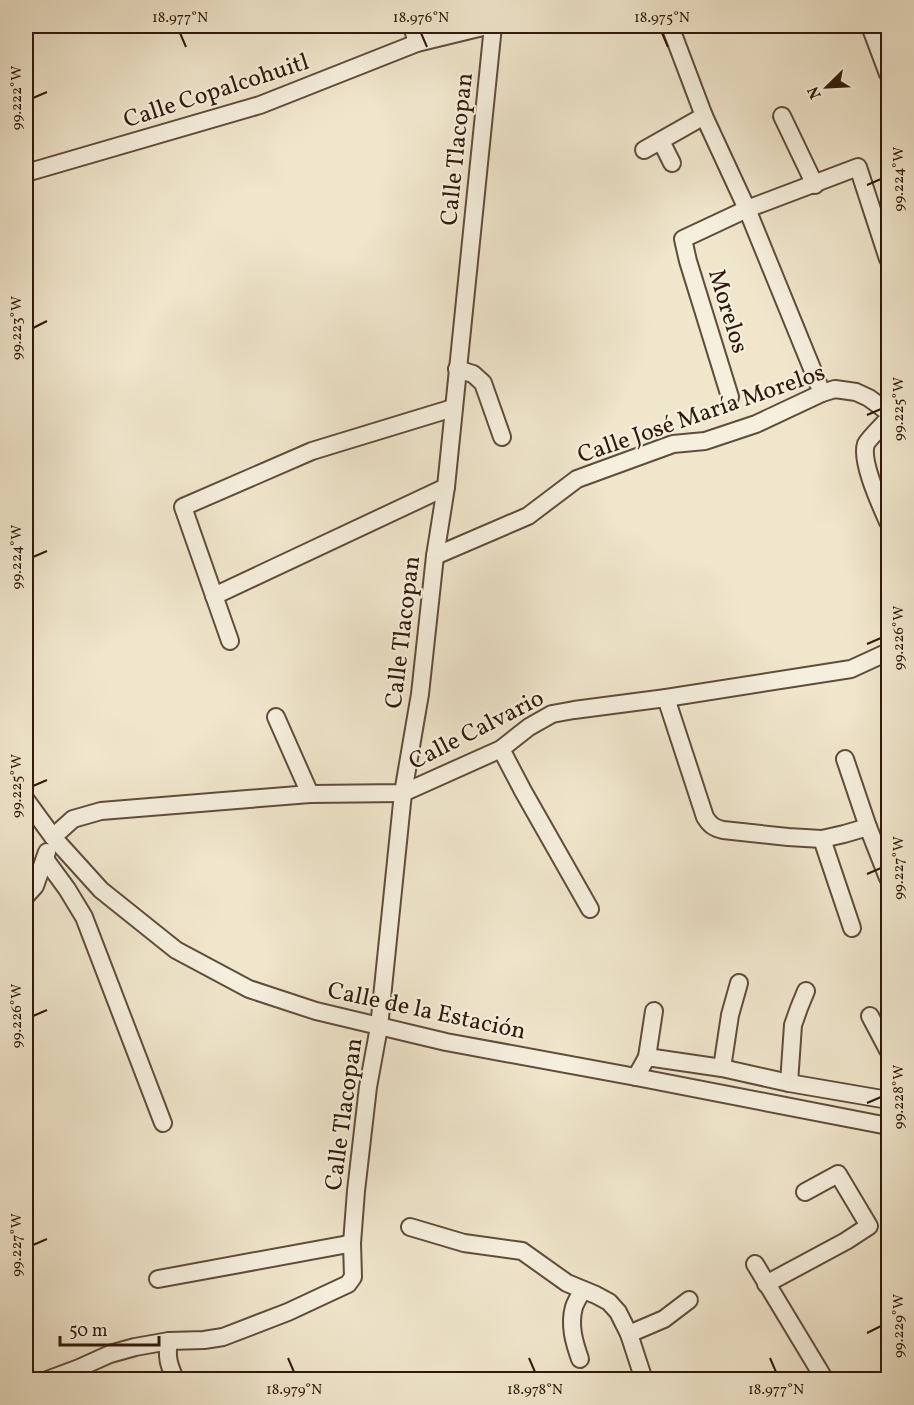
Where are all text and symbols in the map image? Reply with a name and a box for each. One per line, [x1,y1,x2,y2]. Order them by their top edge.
text: 18.977°N [152,8,208,29]
text: 18.976°N [393,8,449,29]
text: 18.975°N [634,8,690,29]
street label: Calle Copalcohuitl [119,46,314,138]
north arrow [797,57,857,117]
text: 99.222°W [7,66,28,130]
street label: Calle Tlacopan [433,71,483,227]
text: N [803,82,828,102]
text: 99.224°W [889,147,910,211]
street label: Morelos [698,265,756,358]
text: 99.223°W [7,296,28,360]
street label: Calle José María Morelos [573,357,830,473]
text: 99.225°W [889,377,910,441]
text: 99.224°W [7,525,28,589]
street label: Calle Tlacopan [378,554,430,711]
text: 99.226°W [889,606,910,670]
street label: Calle Calvario [403,682,550,779]
text: 99.225°W [7,754,28,818]
text: 99.227°W [889,836,910,900]
street label: Calle de la Estación [324,974,529,1050]
text: 99.226°W [7,984,28,1048]
street label: Calle Tlacopan [317,1036,373,1193]
text: 99.228°W [889,1065,910,1129]
text: 99.227°W [7,1213,28,1277]
text: 99.229°W [889,1294,910,1358]
scale bar [60,1309,159,1347]
text: 50 m [69,1319,108,1344]
text: 18.979°N [266,1380,322,1401]
text: 18.978°N [507,1380,563,1401]
text: 18.977°N [748,1380,804,1401]

